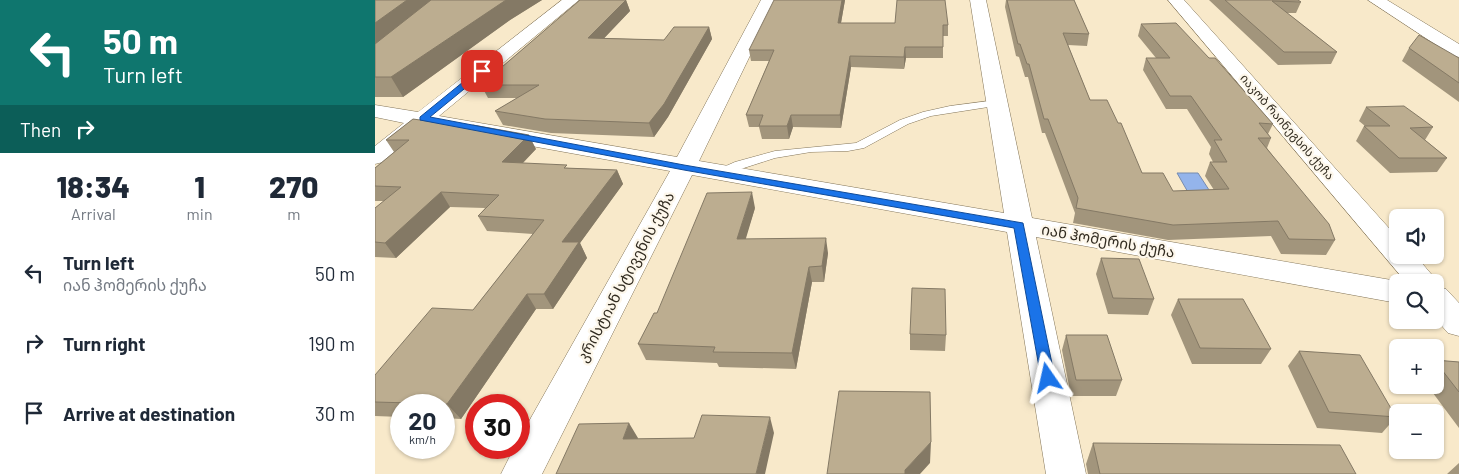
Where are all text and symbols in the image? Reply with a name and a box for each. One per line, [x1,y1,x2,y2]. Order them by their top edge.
text: 50 m [103,19,178,61]
icon: left [20,20,85,85]
pin [461,50,503,92]
icon: arrive [468,57,496,85]
text: Turn left [103,61,183,87]
street label: იაკობ რაინეგსის ქუჩა [1237,71,1338,183]
icon: right [71,115,99,143]
text: Then [20,118,61,141]
text: 18:34 [57,168,130,204]
text: 1 [194,168,205,204]
text: 270 [269,168,318,204]
street label: კრისტიან სტივენის ქუჩა [573,188,679,365]
text: Arrival [71,204,116,223]
text: min [187,204,213,223]
text: m [287,204,300,223]
map controls [1389,209,1444,459]
button: sound [1389,209,1444,264]
street label: იან ჰომერის ქუჩა [1040,219,1176,262]
text: Turn left [63,251,134,274]
icon: left [20,259,48,287]
text: 50 m [315,262,355,285]
button: search [1389,274,1444,329]
text: იან ჰომერის ქუჩა [63,275,207,294]
icon: right [20,329,48,357]
text: Turn right [63,332,145,355]
text: 190 m [308,332,355,355]
button: + [1389,339,1444,394]
position arrow [1021,351,1073,403]
speed limit sign: 30 [465,394,530,459]
icon: arrive [20,399,48,427]
text: Arrive at destination [63,402,235,425]
text: 30 m [315,402,355,425]
button: − [1389,404,1444,459]
text: 20 [408,405,437,435]
text: km/h [409,432,436,446]

